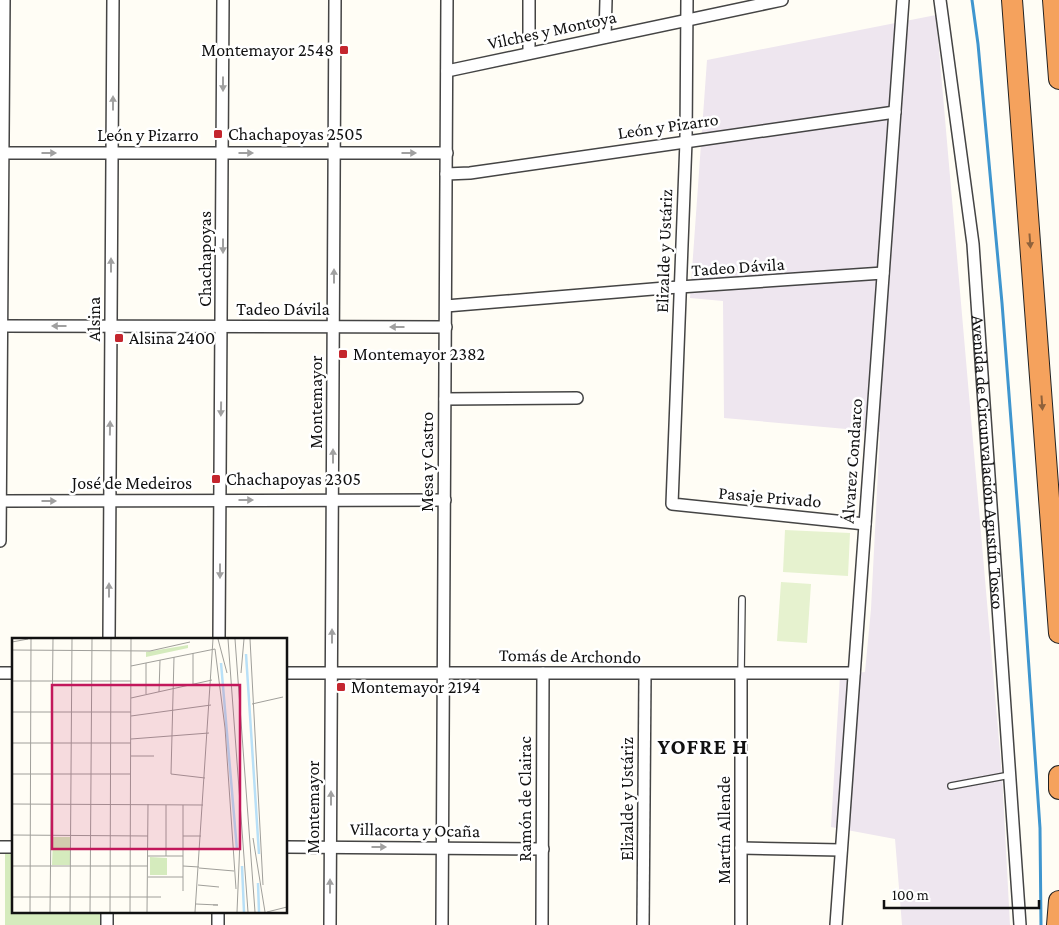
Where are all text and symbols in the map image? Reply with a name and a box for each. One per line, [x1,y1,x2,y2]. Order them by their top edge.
street label: Vilches y Montoya [486,7,618,53]
place label: Montemayor 2548 [201,40,334,60]
marker: Montemayor 2548 [338,44,350,56]
one-way arrow [219,76,227,92]
one-way arrow [109,94,117,110]
street label: León y Pizarro [616,109,720,143]
place label: Chachapoyas 2505 [228,124,363,144]
street label: León y Pizarro [97,125,199,145]
marker: Chachapoyas 2505 [212,128,224,140]
one-way arrow [41,149,57,157]
one-way arrow [238,149,254,157]
one-way arrow [401,149,417,157]
street label: Elizalde y Ustáriz [652,189,676,313]
street label: Chachapoyas [195,211,215,307]
one-way arrow [1027,233,1035,249]
one-way arrow [218,238,226,254]
street label: Tadeo Dávila [691,254,785,280]
one-way arrow [107,257,115,273]
one-way arrow [330,267,338,283]
street label: Alsina [84,297,104,341]
street label: Tadeo Dávila [236,299,330,319]
street label: Avenida de Circunvalación Agustín Tosco [968,315,1008,610]
one-way arrow [51,322,67,330]
one-way arrow [389,323,405,331]
place label: Alsina 2400 [129,328,215,348]
marker: Alsina 2400 [113,332,125,344]
place label: Montemayor 2382 [353,344,485,364]
marker: Montemayor 2382 [337,348,349,360]
street label: Montemayor [306,355,326,449]
one-way arrow [1038,395,1046,411]
street label: Álvarez Condarco [838,398,866,524]
one-way arrow [217,401,225,417]
street label: Mesa y Castro [417,412,437,512]
one-way arrow [106,419,114,435]
one-way arrow [329,447,337,463]
place label: Chachapoyas 2305 [226,469,361,489]
street label: José de Medeiros [70,473,192,493]
marker: Chachapoyas 2305 [210,473,222,485]
street label: Pasaje Privado [718,483,822,512]
one-way arrow [238,496,254,504]
one-way arrow [41,497,57,505]
one-way arrow [216,563,224,579]
one-way arrow [105,582,113,598]
one-way arrow [328,627,336,643]
inset map [12,638,288,912]
street label: Tomás de Archondo [499,645,641,667]
place label: Montemayor 2194 [351,677,481,697]
marker: Montemayor 2194 [335,681,347,693]
district label: YOFRE H [658,734,748,759]
street label: Ramón de Clairac [515,736,535,862]
street label: Elizalde y Ustáriz [617,737,637,861]
street label: Montemayor [303,760,323,854]
street label: Martín Allende [714,776,734,884]
one-way arrow [327,790,335,806]
street label: Villacorta y Ocaña [350,819,480,841]
one-way arrow [372,843,388,851]
one-way arrow [326,878,334,894]
scale bar [884,878,1039,910]
text: 100 m [892,887,929,903]

